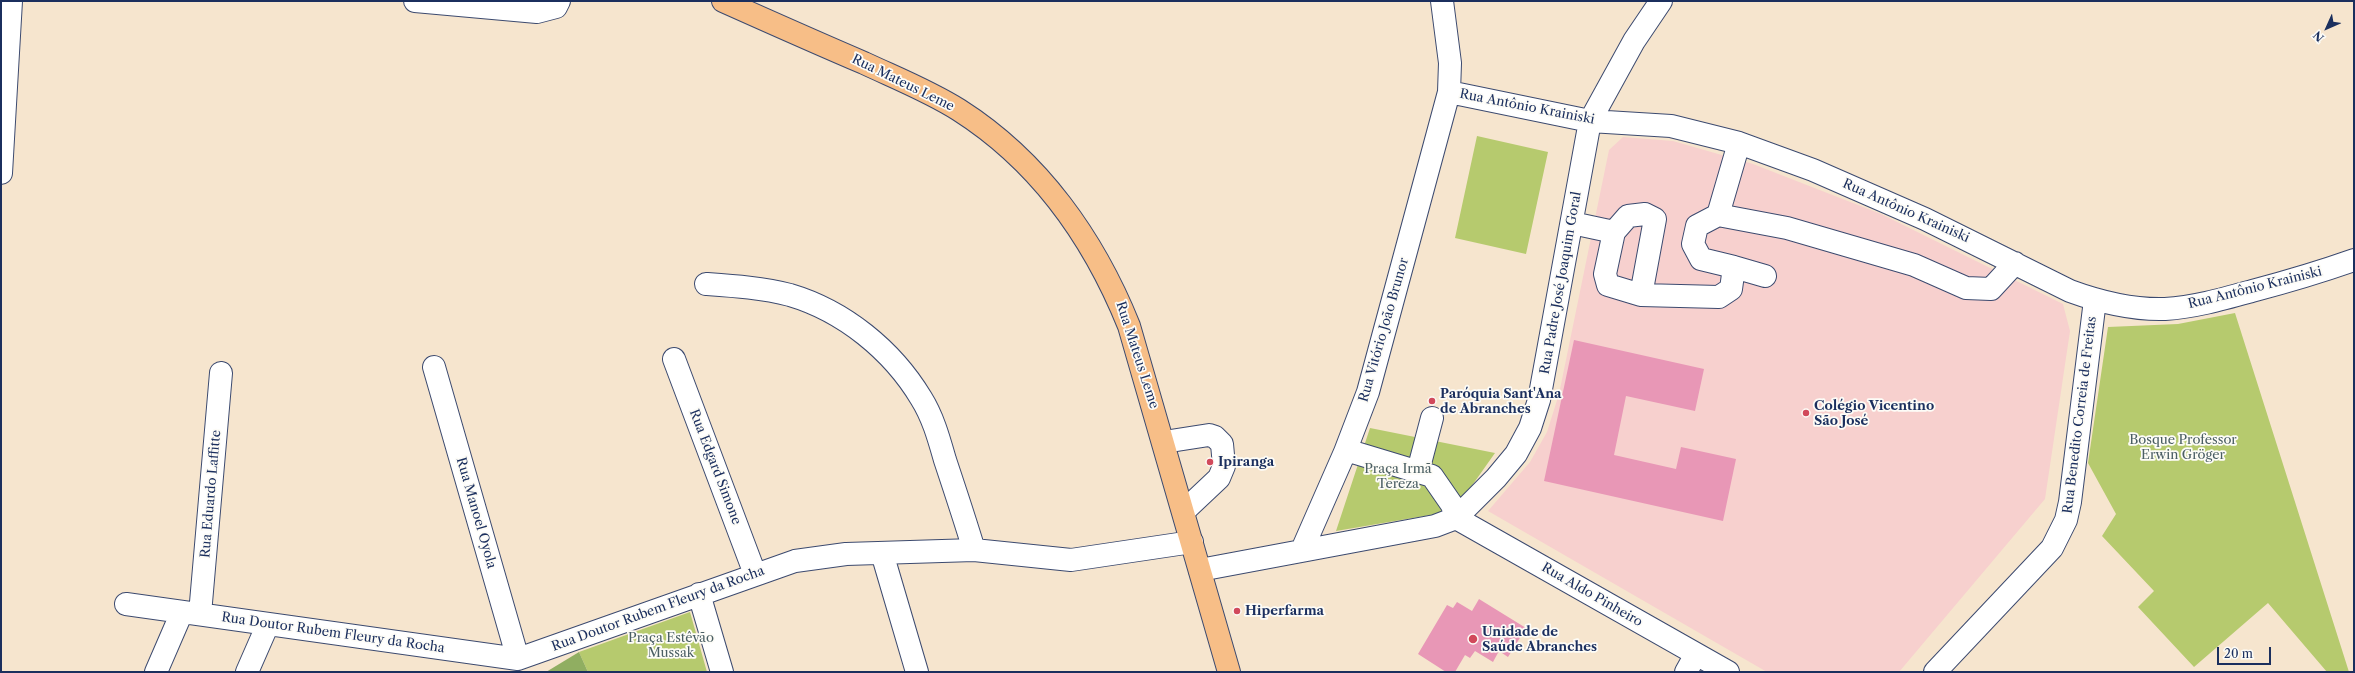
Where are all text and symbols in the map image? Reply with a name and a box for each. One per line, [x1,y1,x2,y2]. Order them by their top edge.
north arrow [2307,8,2347,48]
text: N [2310,28,2327,45]
street label: Rua Mateus Leme [849,51,957,115]
street label: Rua Antônio Krainiski [1458,86,1596,128]
street label: Rua Antônio Krainiski [1840,176,1972,246]
street label: Rua Padre José Joaquim Goral [1537,191,1585,375]
street label: Rua Vitório João Brunor [1356,256,1412,404]
street label: Rua Antônio Krainiski [2187,264,2323,312]
street label: Rua Mateus Leme [1112,299,1162,411]
street label: Rua Benedito Correia de Freitas [2060,316,2100,514]
place label: Paróquia Sant'Ana de Abranches [1440,386,1562,417]
marker: Paróquia Sant'Ana de Abranches [1427,396,1437,406]
place label: Colégio Vicentino São José [1814,398,1934,429]
street label: Rua Edgard Simone [686,407,744,527]
marker: Colégio Vicentino São José [1801,408,1811,418]
street label: Rua Eduardo Laffitte [198,429,224,559]
park label: Bosque Professor Erwin Gröger [2129,432,2237,463]
place label: Ipiranga [1218,454,1274,470]
street label: Rua Manoel Oyola [453,456,499,570]
marker: Ipiranga [1205,457,1215,467]
park label: Praça Irmã Tereza [1364,461,1432,492]
street label: Rua Aldo Pinheiro [1539,560,1645,630]
street label: Rua Doutor Rubem Fleury da Rocha [550,563,766,655]
place label: Hiperfarma [1245,603,1324,619]
marker: Hiperfarma [1232,606,1242,616]
street label: Rua Doutor Rubem Fleury da Rocha [220,610,446,656]
place label: Unidade de Saúde Abranches [1482,624,1597,655]
park label: Praça Estêvão Mussak [628,630,714,661]
marker: Unidade de Saúde Abranches [1467,633,1479,645]
scale bar [2219,639,2273,665]
text: 20 m [2224,646,2253,661]

